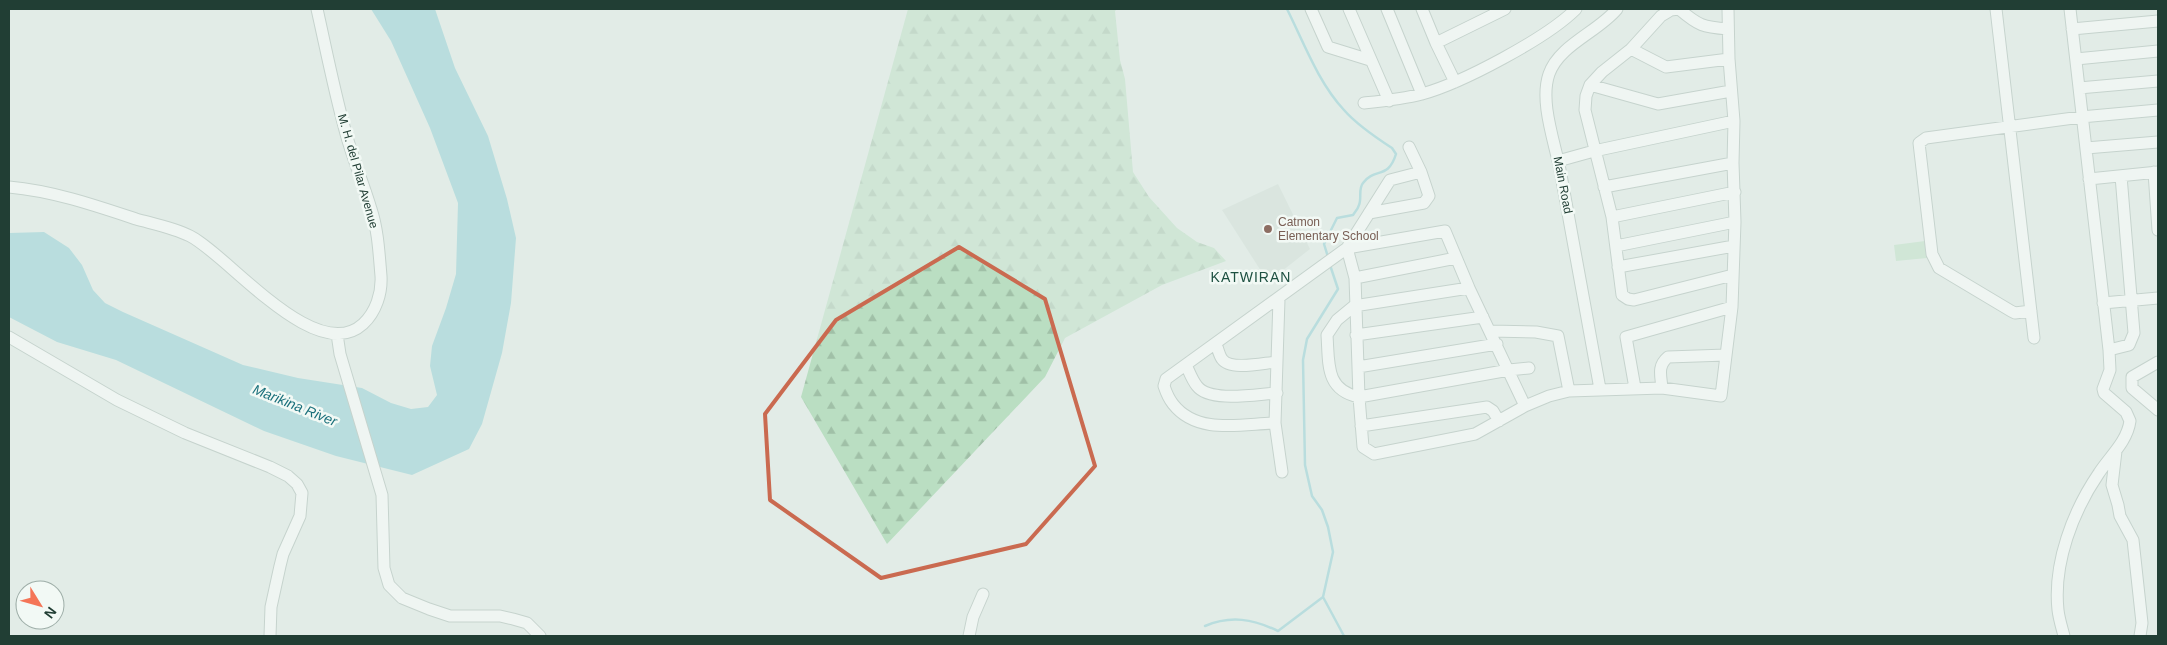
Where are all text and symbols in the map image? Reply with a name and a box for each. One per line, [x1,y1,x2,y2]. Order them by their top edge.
street label: M. H. del Pilar Avenue [335,112,381,230]
street label: Main Road [1551,155,1575,215]
place label: Catmon Elementary School [1278,215,1379,243]
marker: Catmon Elementary School [1262,223,1274,235]
district label: KATWIRAN [1211,269,1291,285]
water label: Marikina River [251,381,341,430]
north arrow [15,580,65,630]
text: N [41,604,60,622]

